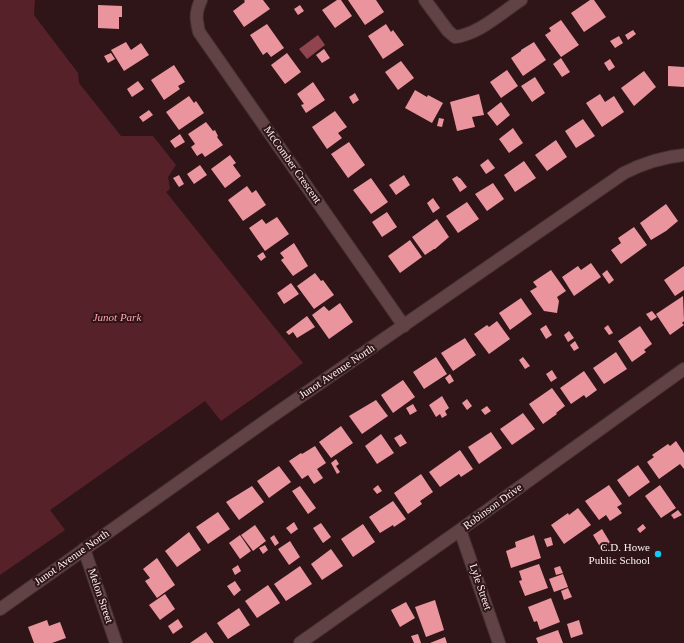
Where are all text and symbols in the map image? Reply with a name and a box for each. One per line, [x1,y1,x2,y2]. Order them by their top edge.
street label: McComber Crescent [260,124,324,206]
park label: Junot Park [93,311,141,325]
street label: Junot Avenue North [297,342,377,402]
street label: Robinson Drive [461,481,525,533]
street label: Junot Avenue North [32,527,112,589]
place label: C.D. Howe Public School [589,541,650,567]
marker: C.D. Howe Public School [653,549,663,559]
street label: Lyle Street [466,562,494,612]
street label: Melon Street [84,567,116,625]

